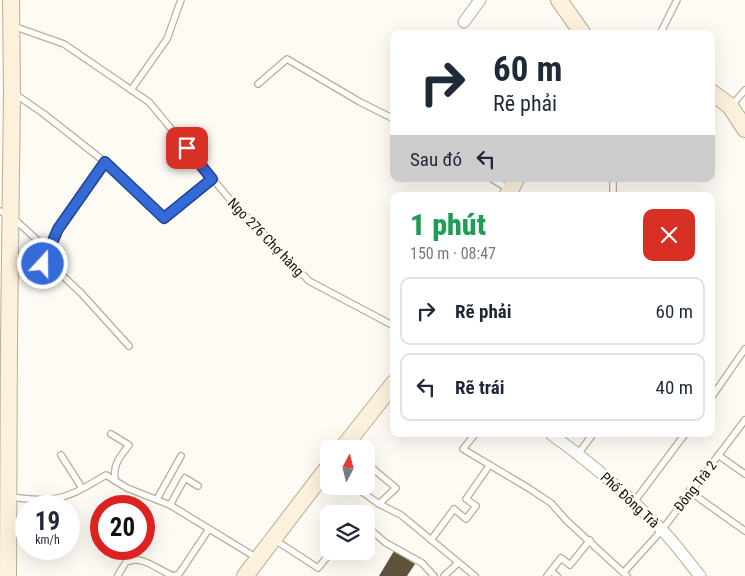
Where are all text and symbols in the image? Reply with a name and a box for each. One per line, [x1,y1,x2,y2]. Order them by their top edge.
text: 60 m [493,49,562,90]
icon: right [410,50,475,115]
text: Rẽ phải [493,91,557,116]
pin [166,127,208,169]
icon: arrive [173,134,201,162]
icon: left [472,145,500,173]
text: Sau đó [410,148,462,171]
street label: Ngo 276 Chợ hàng [225,195,307,279]
text: 1 phút [410,207,486,242]
button: close [643,209,695,261]
position arrow [16,237,68,289]
text: 150 m · 08:47 [410,244,496,263]
icon: right [412,297,440,325]
text: Rẽ phải [455,300,511,323]
text: 60 m [656,300,693,323]
icon: left [412,373,440,401]
text: Rẽ trái [455,376,505,399]
text: 40 m [656,376,693,399]
north arrow [320,440,375,495]
map controls [320,440,375,560]
street label: Đông Trà 2 [670,458,720,514]
street label: Phố Đông Trà [597,469,663,531]
speed limit sign: 20 [90,495,155,560]
button: layers [320,505,375,560]
text: 19 [35,507,60,536]
text: km/h [35,533,60,547]

